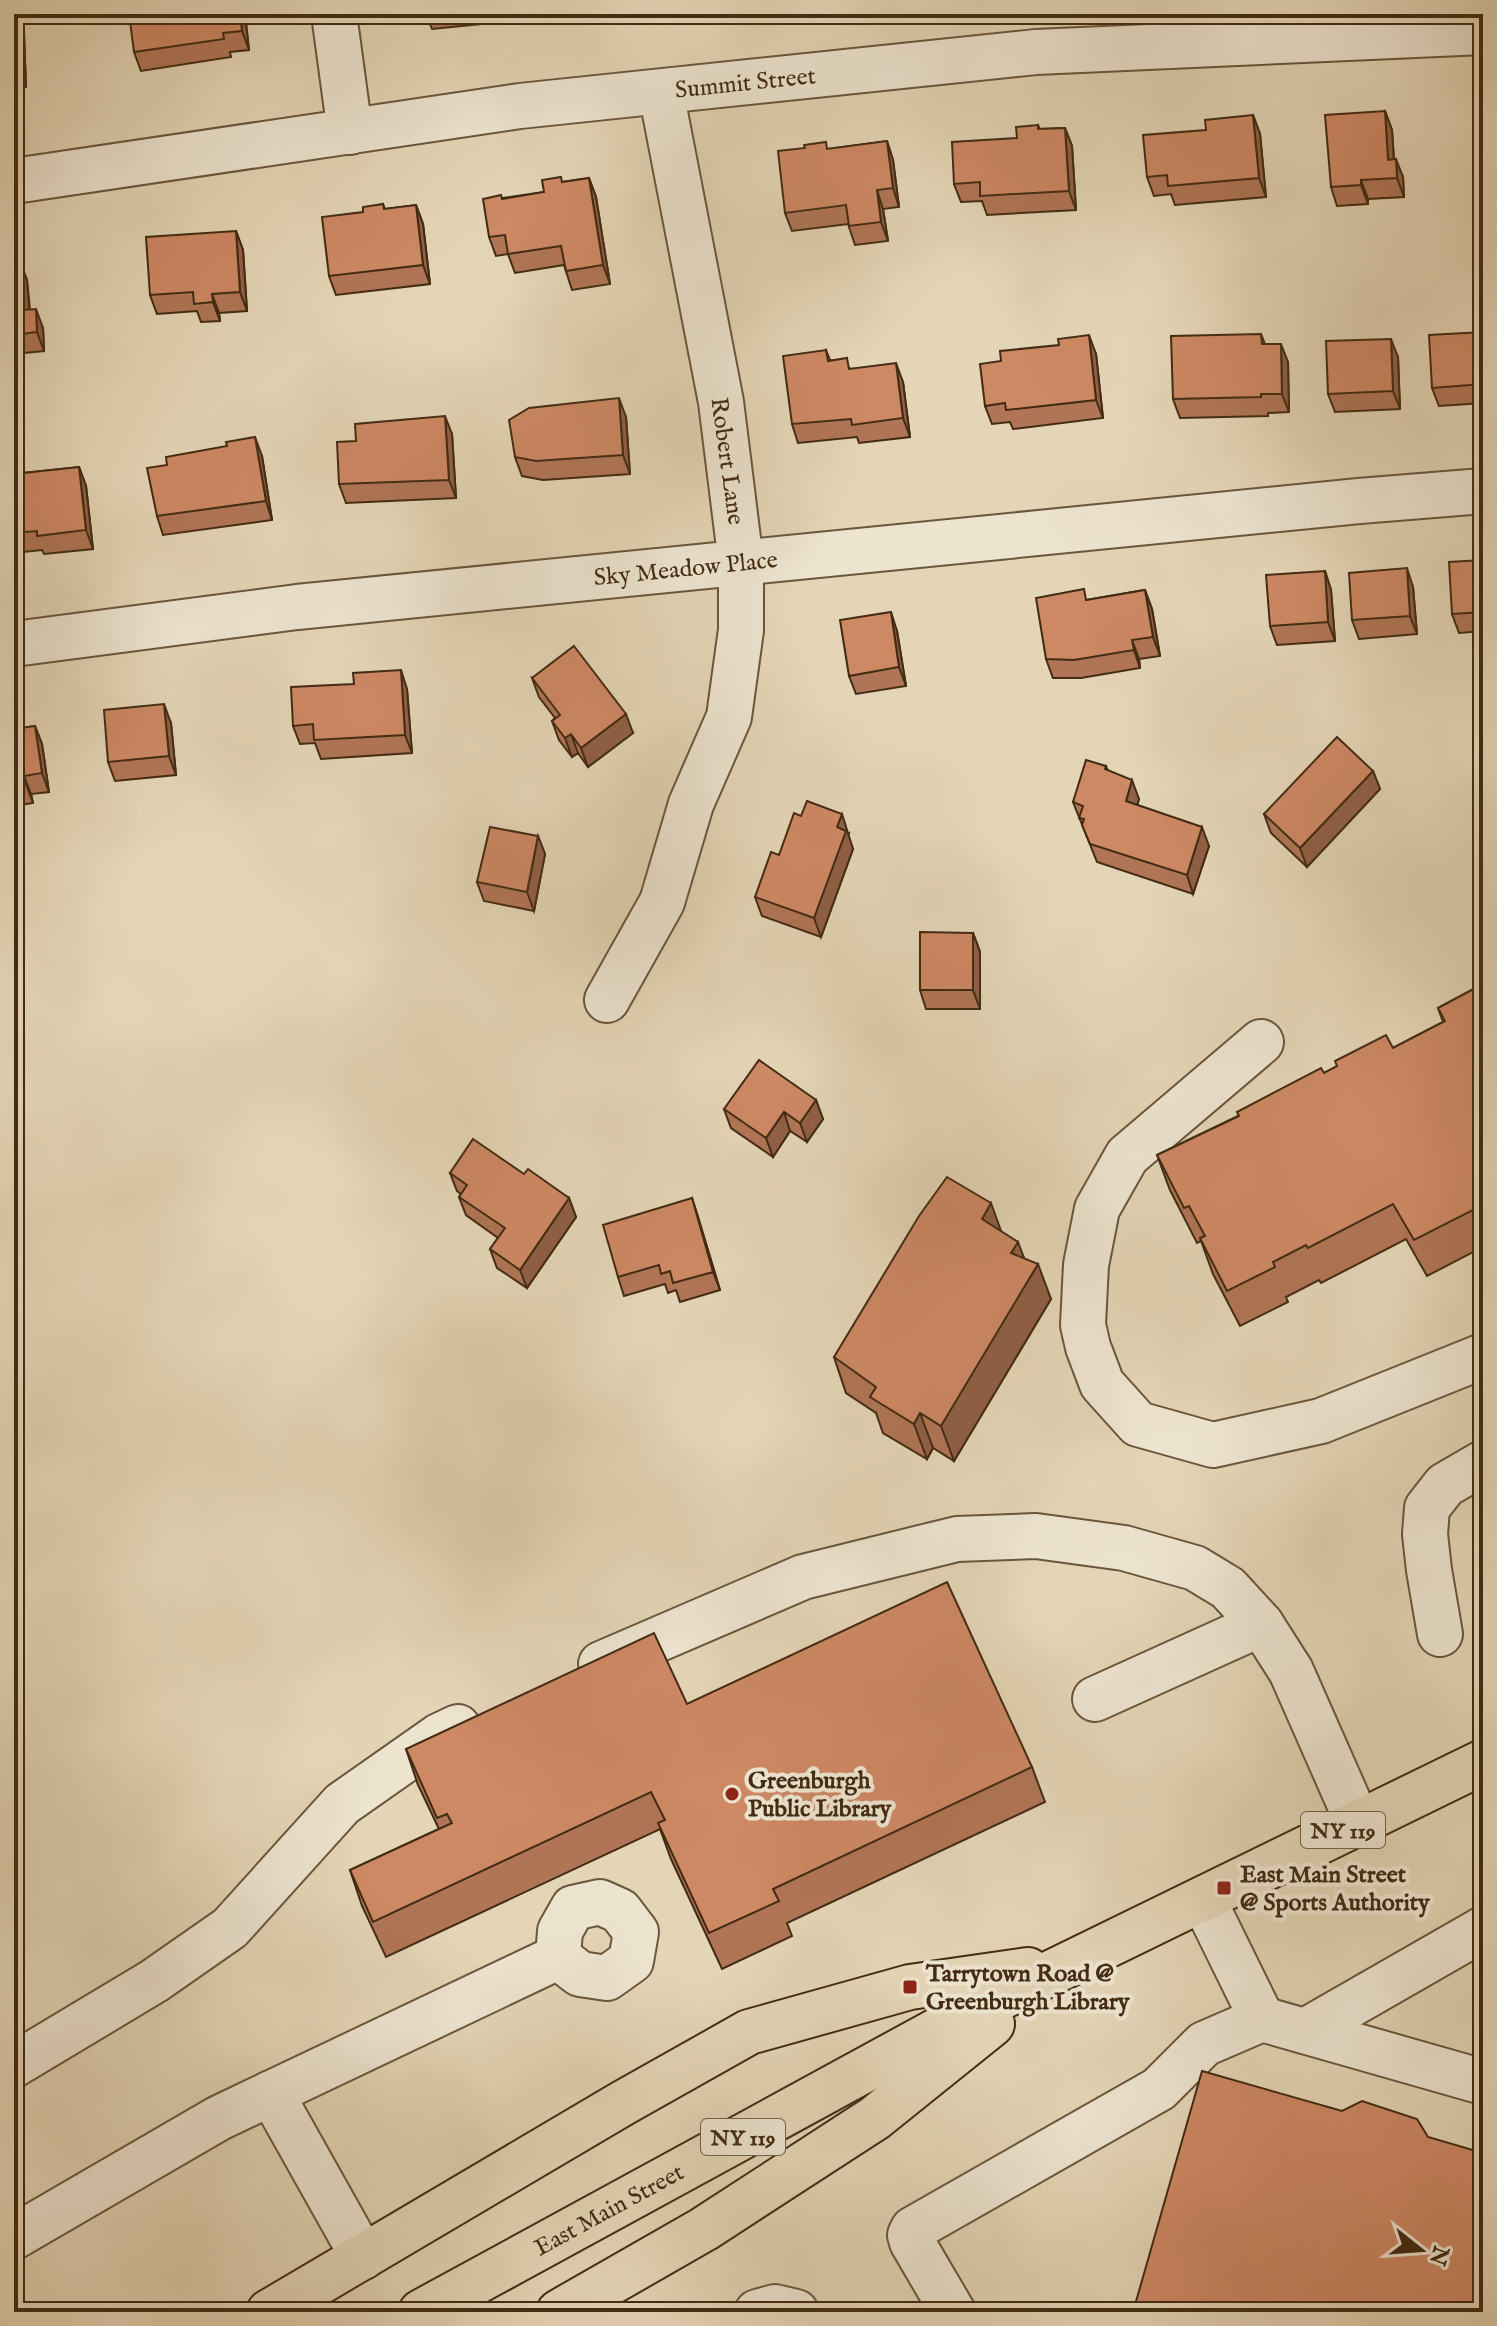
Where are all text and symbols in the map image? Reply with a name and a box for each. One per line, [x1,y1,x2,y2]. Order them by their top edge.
street label: Summit Street [673,61,817,107]
street label: Robert Lane [702,395,751,527]
street label: Sky Meadow Place [592,545,779,594]
place label: Greenburgh Public Library [748,1766,893,1825]
marker: Greenburgh Public Library [723,1785,741,1803]
road number: NY 119 [1301,1812,1385,1848]
place label: East Main Street @ Sports Authority [1240,1860,1431,1919]
marker: East Main Street @ Sports Authority [1215,1879,1233,1897]
place label: Tarrytown Road @ Greenburgh Library [925,1959,1131,2018]
marker: Tarrytown Road @ Greenburgh Library [901,1978,919,1996]
road number: NY 119 [701,2119,785,2155]
street label: East Main Street [529,2158,690,2264]
north arrow [1381,2210,1461,2290]
text: N [1422,2241,1455,2268]

